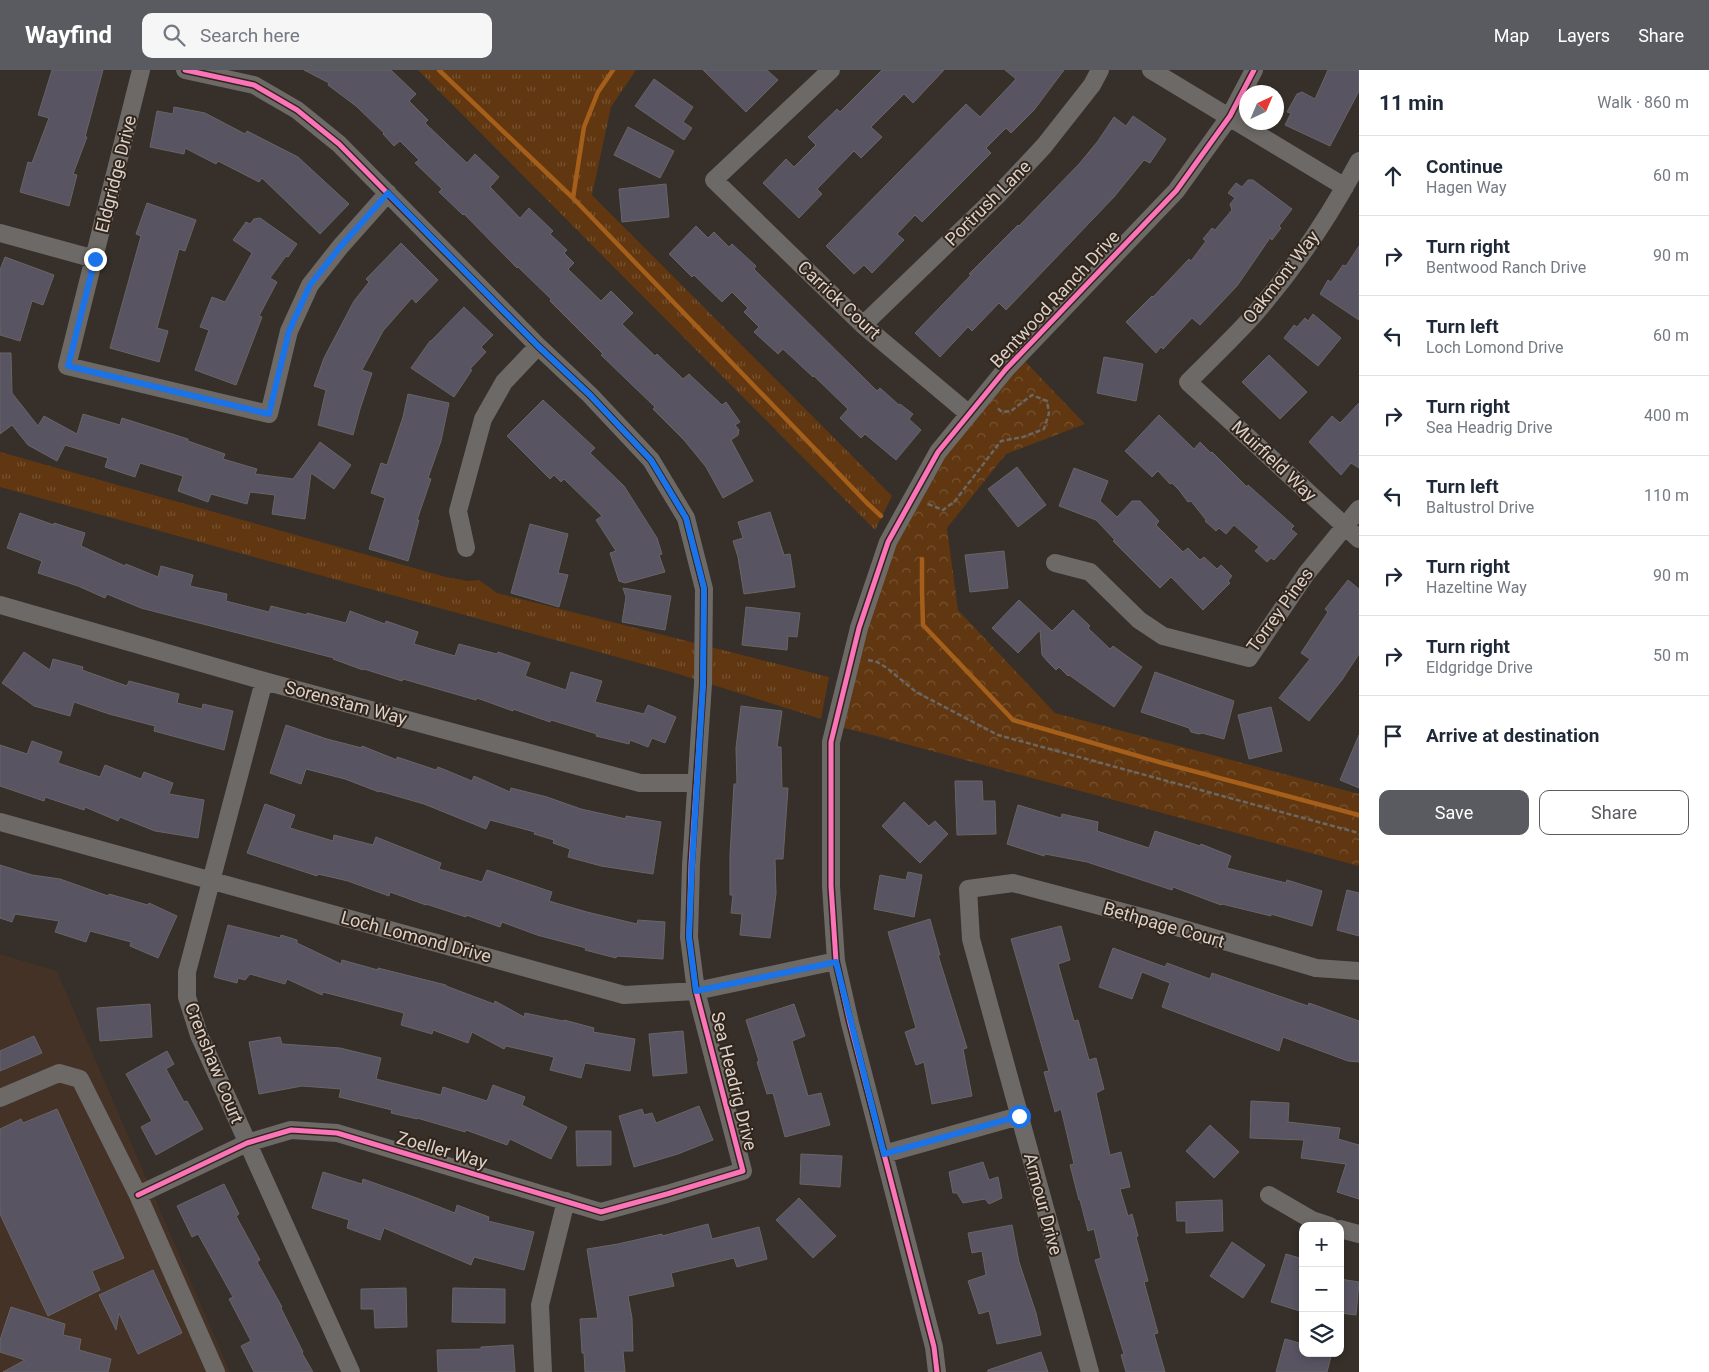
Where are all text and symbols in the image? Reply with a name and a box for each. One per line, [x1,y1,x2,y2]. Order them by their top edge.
search box [142,13,492,58]
text: Wayfind [25,21,112,49]
icon: search [160,21,188,49]
text: Search here [200,24,300,47]
text: Map [1494,25,1529,46]
text: Layers [1557,25,1610,46]
text: Share [1638,25,1684,46]
north arrow [1239,85,1284,130]
text: 11 min [1379,91,1444,115]
text: Walk · 860 m [1597,93,1689,112]
street label: Eldgridge Drive [91,113,140,235]
street label: Portrush Lane [940,155,1035,250]
text: Continue [1426,155,1503,178]
icon: ahead [1379,162,1407,190]
text: 60 m [1653,166,1689,185]
text: Hagen Way [1426,178,1506,197]
street label: Bentwood Ranch Drive [985,226,1124,372]
street label: Oakmont Way [1238,226,1323,327]
text: Turn right [1426,235,1510,258]
icon: right [1379,242,1407,270]
text: 90 m [1653,246,1689,265]
route end [84,248,107,271]
street label: Carrick Court [794,256,885,343]
text: Bentwood Ranch Drive [1426,258,1586,277]
text: Turn left [1426,315,1499,338]
icon: left [1379,322,1407,350]
text: 60 m [1653,326,1689,345]
text: Loch Lomond Drive [1426,338,1564,357]
text: Turn right [1426,395,1510,418]
icon: right [1379,402,1407,430]
text: 400 m [1644,406,1689,425]
street label: Muirfield Way [1228,416,1322,506]
text: Sea Headrig Drive [1426,418,1553,437]
text: Turn left [1426,475,1499,498]
icon: left [1379,482,1407,510]
text: 110 m [1644,486,1689,505]
text: Baltustrol Drive [1426,498,1534,517]
text: Turn right [1426,555,1510,578]
icon: right [1379,562,1407,590]
street label: Torrey Pines [1242,563,1317,656]
text: 90 m [1653,566,1689,585]
text: Hazeltine Way [1426,578,1527,597]
text: Turn right [1426,635,1510,658]
icon: right [1379,642,1407,670]
text: 50 m [1653,646,1689,665]
text: Eldgridge Drive [1426,658,1533,677]
street label: Sorenstam Way [283,676,410,729]
icon: arrive [1379,722,1407,750]
text: Arrive at destination [1426,724,1599,747]
button: Save [1379,790,1529,835]
button: Share [1539,790,1689,835]
street label: Bethpage Court [1101,897,1227,952]
street label: Loch Lomond Drive [339,906,494,967]
street label: Crenshaw Court [181,999,248,1126]
street label: Sea Headrig Drive [707,1009,762,1152]
route start [1008,1105,1031,1128]
street label: Zoeller Way [394,1127,490,1173]
street label: Armour Drive [1020,1151,1067,1257]
map controls [1299,1222,1344,1357]
button: + [1299,1222,1344,1267]
button: − [1299,1267,1344,1312]
button: layers [1299,1312,1344,1357]

